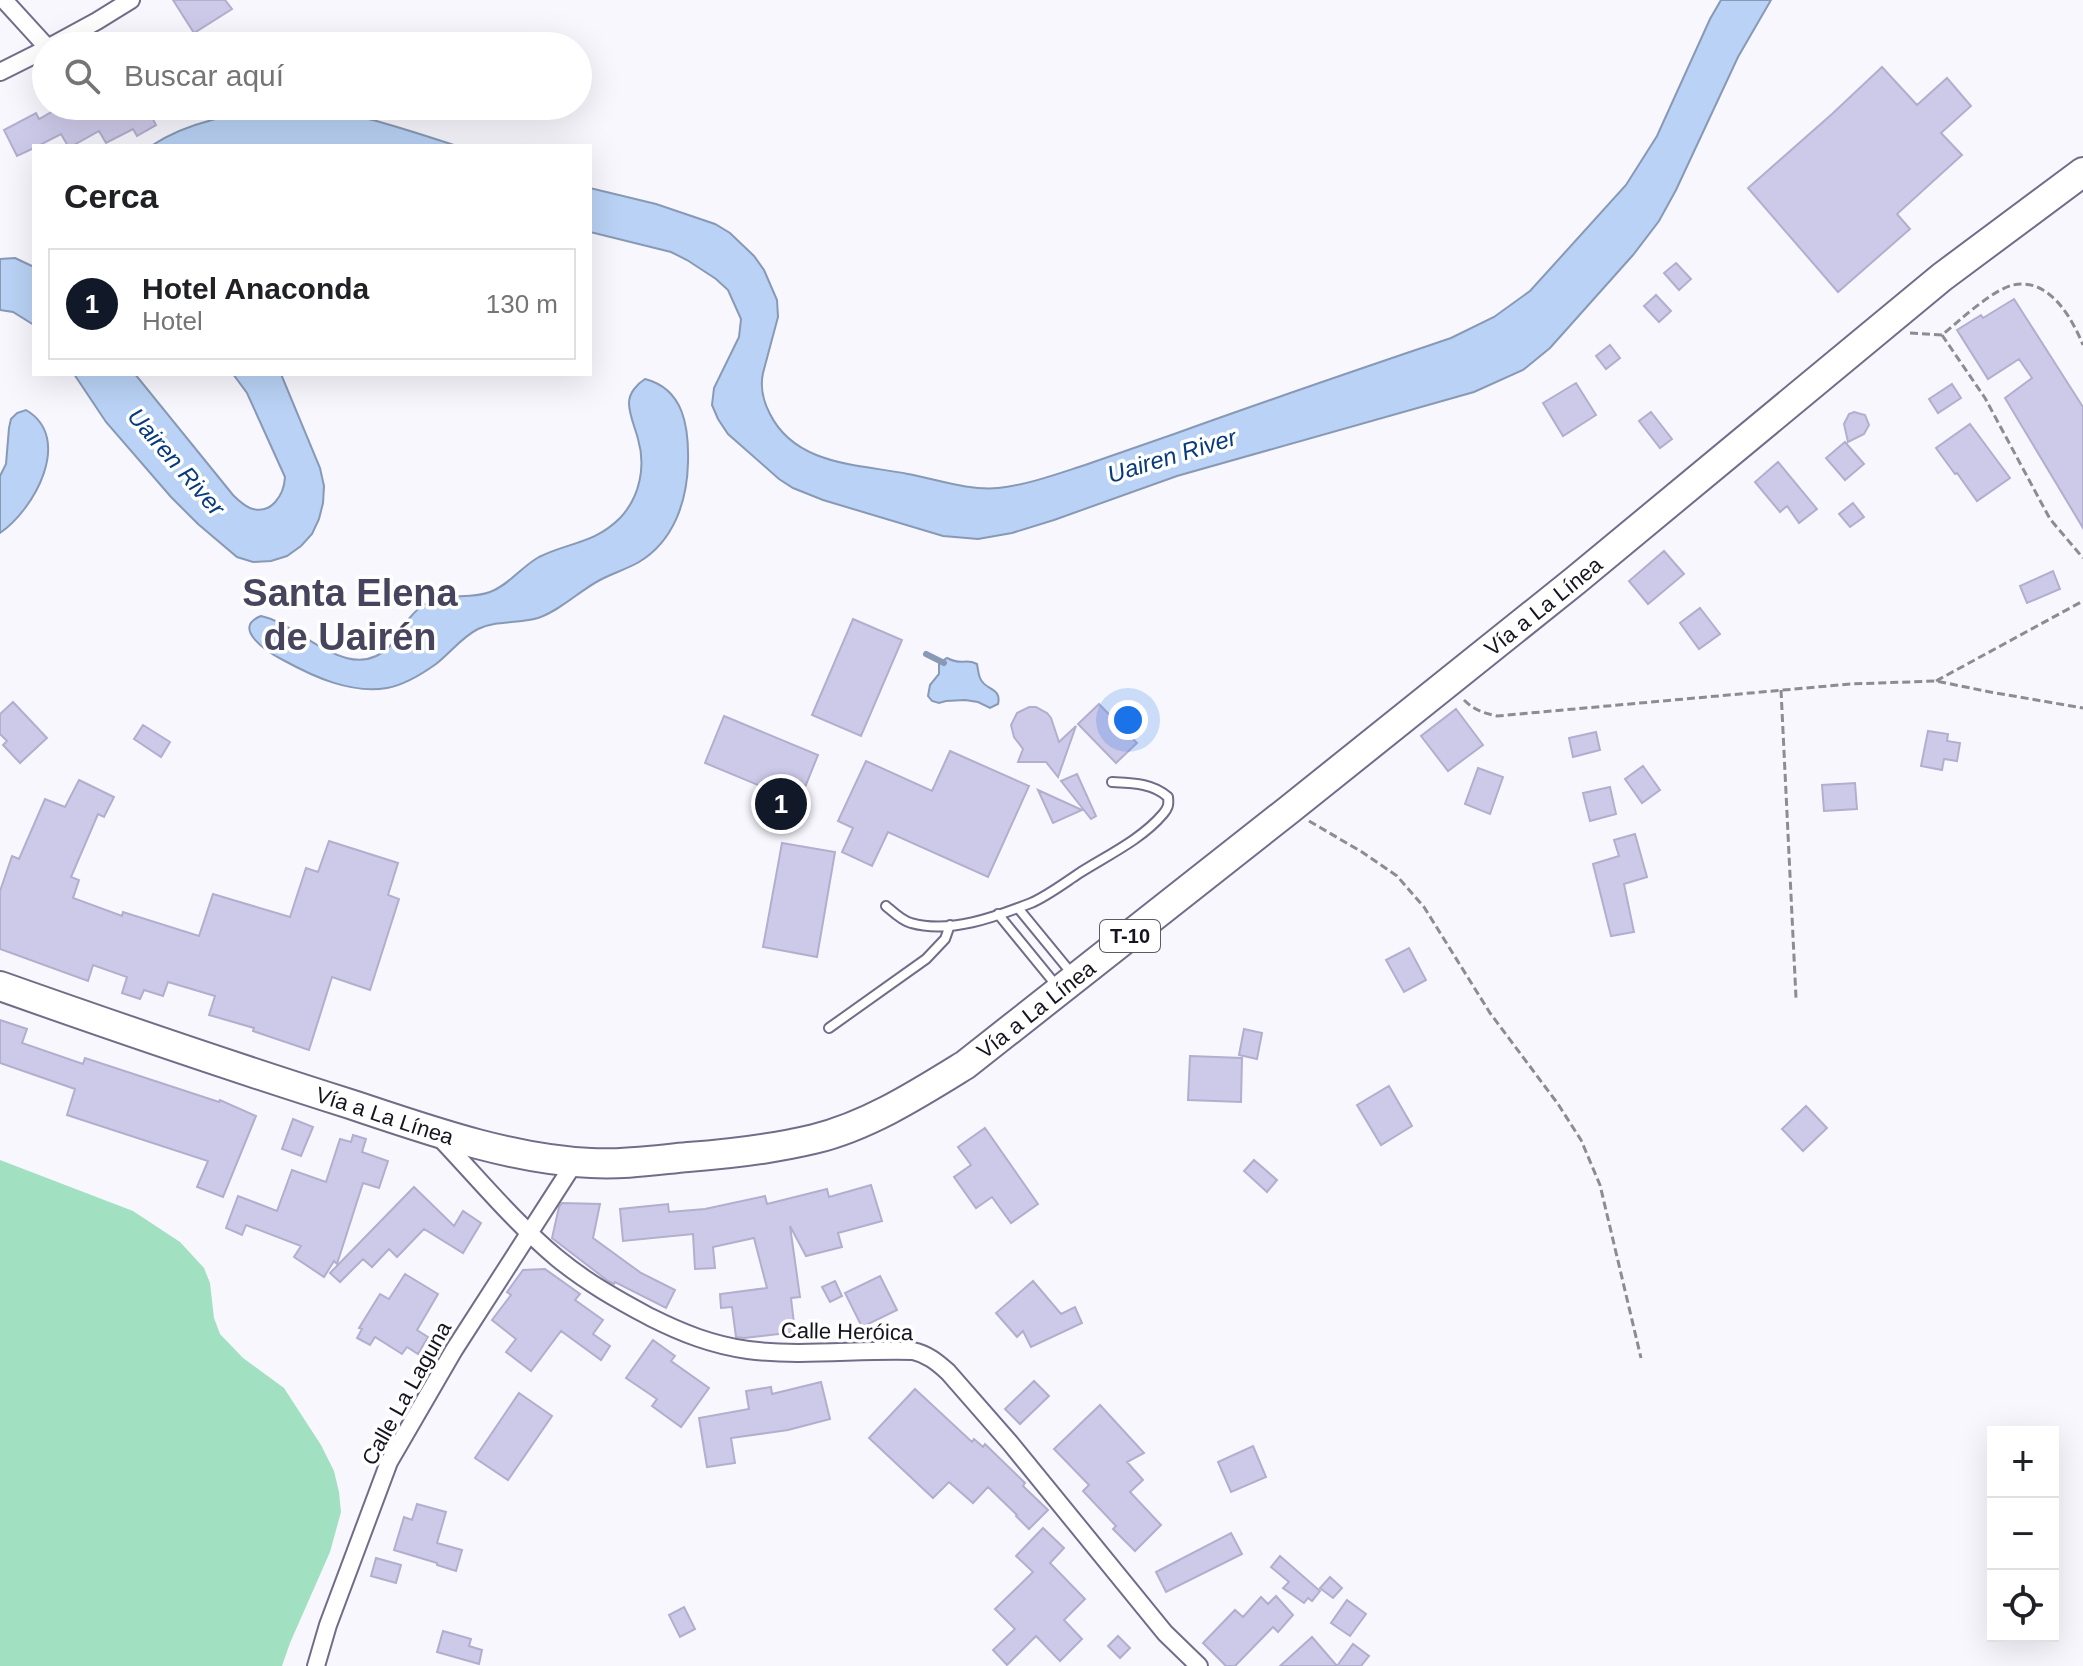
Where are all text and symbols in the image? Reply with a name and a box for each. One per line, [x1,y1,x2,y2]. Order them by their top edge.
search box [32,32,592,120]
icon: search [60,54,104,98]
text: Buscar aquí [124,59,284,92]
text: Cerca [64,177,159,215]
text: Hotel Anaconda [142,272,369,305]
text: 1 [85,289,99,319]
text: 130 m [486,289,558,319]
text: Hotel [142,306,203,336]
water label: Uairen River [122,402,231,522]
water label: Uairen River [1104,423,1241,488]
street label: Vía a La Línea [1480,551,1608,661]
district label: Santa Elena de Uairén [242,572,459,658]
your location [1108,700,1148,740]
pin: 1 [755,774,807,834]
road number: T-10 [1100,920,1160,952]
street label: Vía a La Línea [972,955,1101,1064]
street label: Vía a La Línea [313,1082,457,1150]
street label: Calle La Laguna [357,1316,457,1469]
street label: Calle Heróica [781,1318,914,1345]
map controls [1987,1426,2059,1642]
button: + [1987,1426,2059,1498]
button: − [1987,1498,2059,1570]
button: locate [1987,1570,2059,1642]

